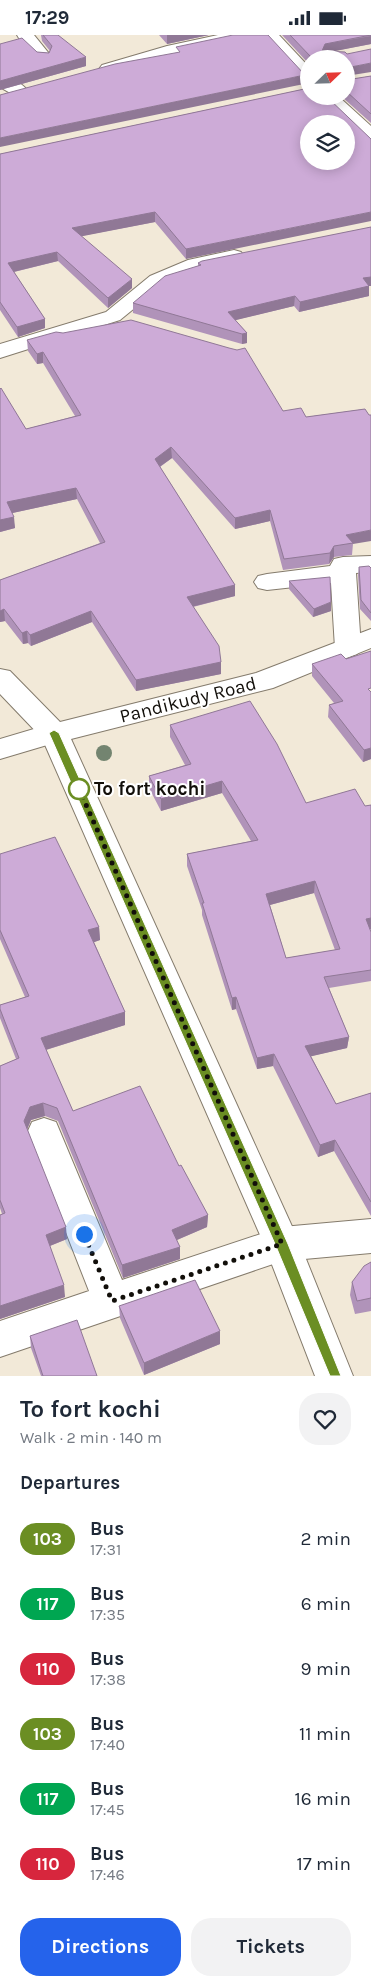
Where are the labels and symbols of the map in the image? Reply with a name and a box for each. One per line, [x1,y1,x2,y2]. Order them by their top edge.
north arrow [300,50,355,105]
street label: Pandikudy Road [117,672,259,728]
marker: To fort kochi [68,778,90,800]
place label: To fort kochi [94,778,206,800]
your location [72,1222,97,1247]

